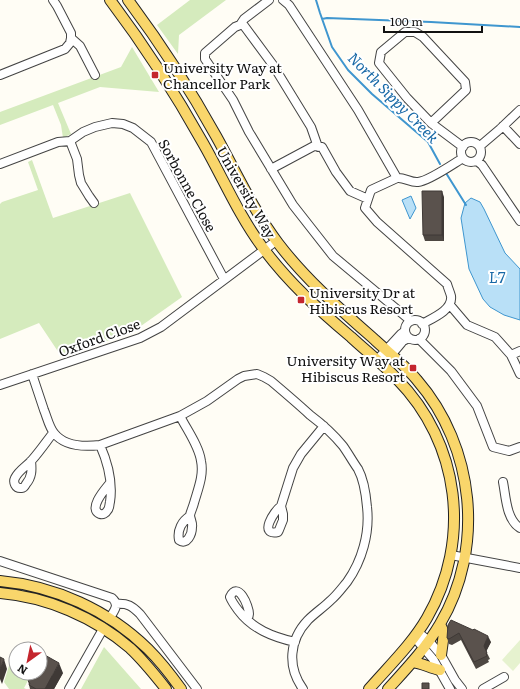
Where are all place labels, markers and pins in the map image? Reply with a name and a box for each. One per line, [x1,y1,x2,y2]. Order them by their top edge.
place label: University Way at Chancellor Park [163,57,282,93]
marker: University Way at Chancellor Park [150,70,160,80]
place label: University Dr at Hibiscus Resort [309,282,416,318]
marker: University Dr at Hibiscus Resort [296,295,306,305]
place label: University Way at Hibiscus Resort [286,350,405,386]
marker: University Way at Hibiscus Resort [408,363,418,373]

